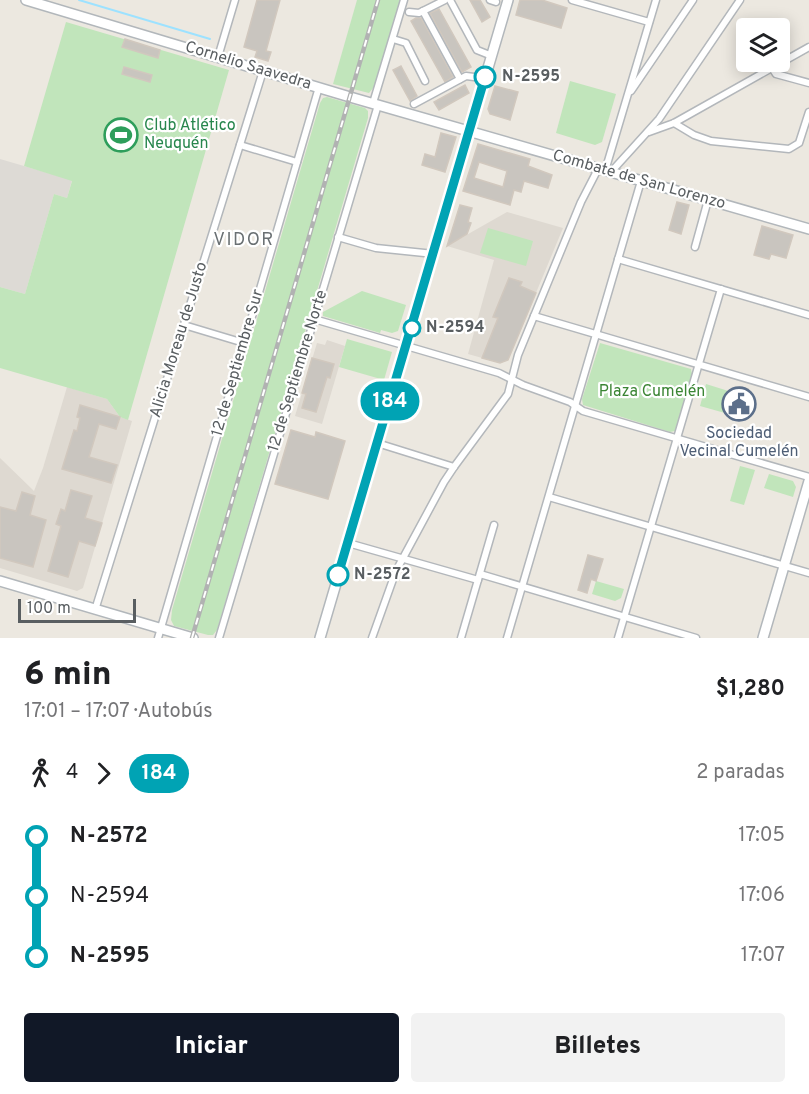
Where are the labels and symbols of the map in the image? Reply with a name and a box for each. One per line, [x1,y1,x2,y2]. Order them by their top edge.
street label: Cornelio Saavedra [182,37,314,95]
marker: N-2595 [474,66,496,88]
place label: N-2595 [502,67,560,87]
place label: Club Atlético Neuquén [144,116,236,154]
sports icon: Club Atlético Neuquén [103,117,139,153]
street label: Combate de San Lorenzo [550,146,728,214]
district label: VIDOR [213,229,275,252]
street label: Alicia Moreau de Justo [146,260,212,420]
street label: 12 de Septiembre Sur [207,287,269,439]
street label: 12 de Septiembre Norte [264,288,332,454]
place label: N-2594 [426,318,485,338]
marker: N-2594 [403,319,421,337]
line badge: 184 [356,382,424,420]
park label: Plaza Cumelén [599,382,705,402]
public building icon: Sociedad Vecinal Cumelén [721,386,757,422]
place label: Sociedad Vecinal Cumelén [679,424,799,462]
marker: N-2572 [327,564,349,586]
place label: N-2572 [354,565,411,585]
scale bar [18,596,136,624]

